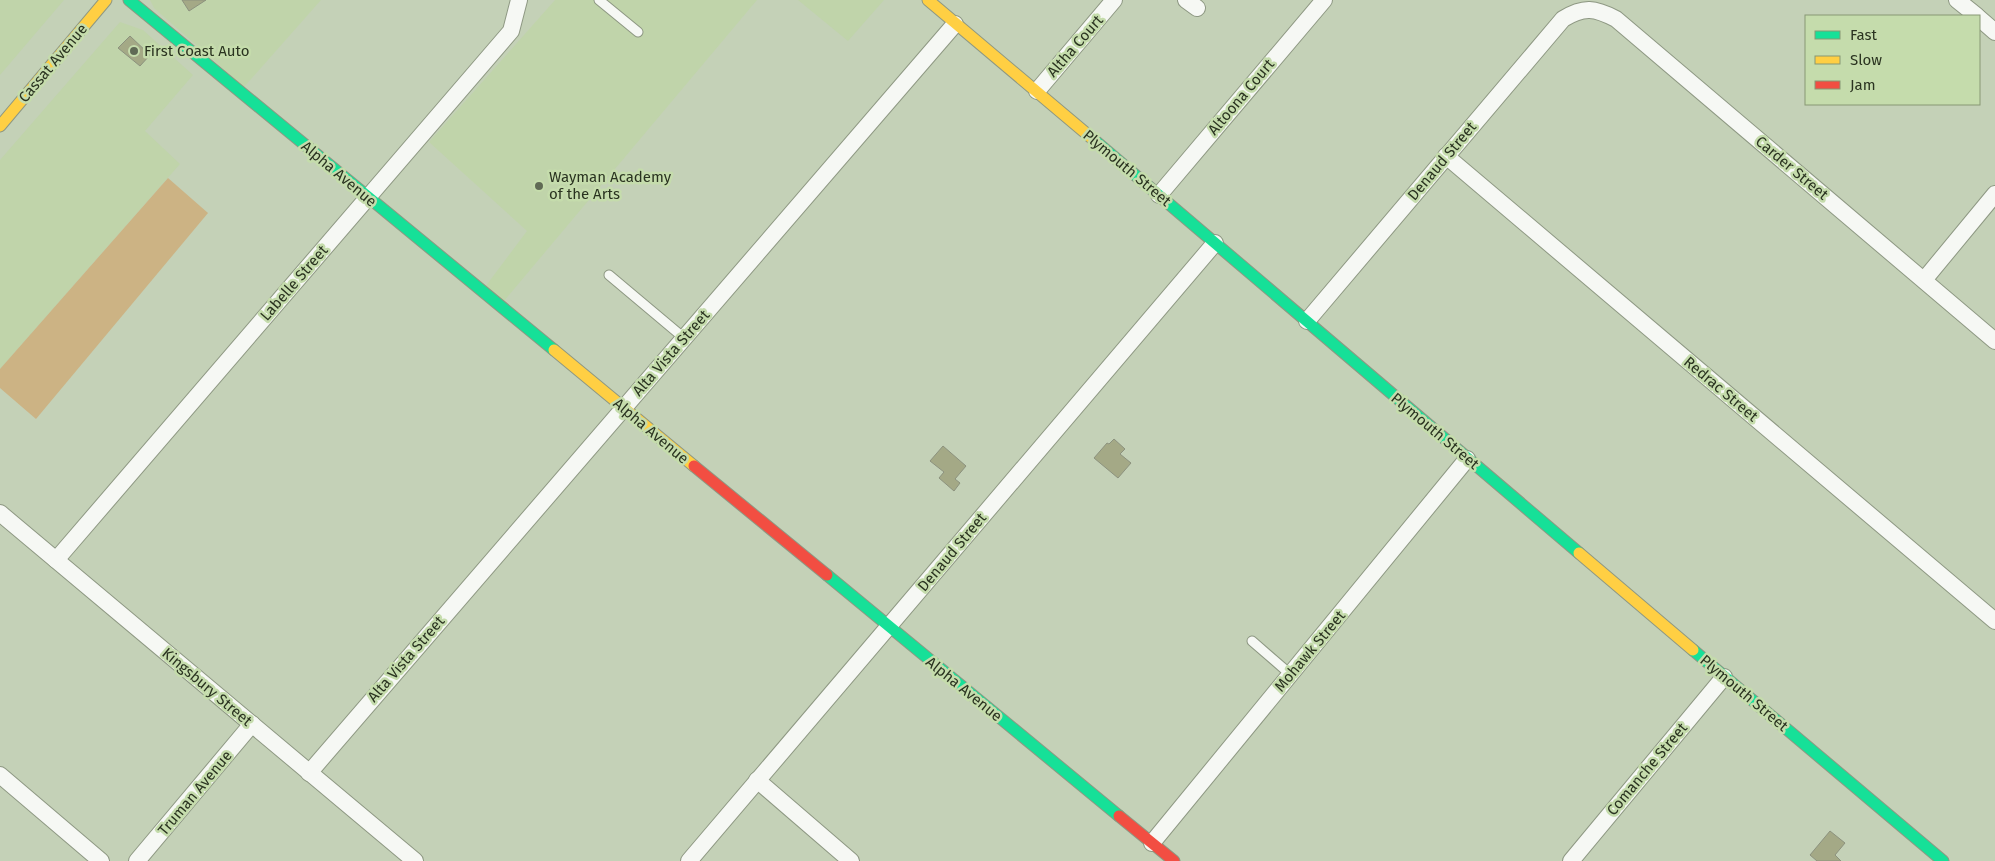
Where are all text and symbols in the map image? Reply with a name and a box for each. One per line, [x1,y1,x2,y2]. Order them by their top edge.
street label: Altha Court [1043,11,1107,81]
legend [1805,15,1980,105]
street label: Cassat Avenue [15,20,91,106]
text: Fast [1850,26,1877,44]
place label: First Coast Auto [144,42,249,60]
marker: First Coast Auto [128,45,140,57]
text: Slow [1850,51,1882,69]
street label: Altoona Court [1204,55,1278,139]
text: Jam [1850,76,1876,94]
street label: Denaud Street [1404,118,1480,204]
street label: Plymouth Street [1079,126,1175,210]
street label: Carder Street [1752,132,1832,204]
street label: Alpha Avenue [298,137,380,211]
place label: Wayman Academy of the Arts [549,168,672,203]
marker: Wayman Academy of the Arts [533,180,545,192]
street label: Labelle Street [256,241,332,324]
street label: Alta Vista Street [629,306,714,400]
street label: Redrac Street [1680,353,1762,426]
street label: Plymouth Street [1387,389,1483,473]
street label: Alpha Avenue [610,394,692,468]
street label: Denaud Street [914,509,990,595]
street label: Mohawk Street [1271,606,1350,695]
street label: Alta Vista Street [364,612,449,706]
street label: Kingsbury Street [158,644,256,730]
street label: Plymouth Street [1696,651,1792,735]
street label: Alpha Avenue [922,653,1006,725]
street label: Comanche Street [1603,719,1691,819]
street label: Truman Avenue [154,747,236,839]

